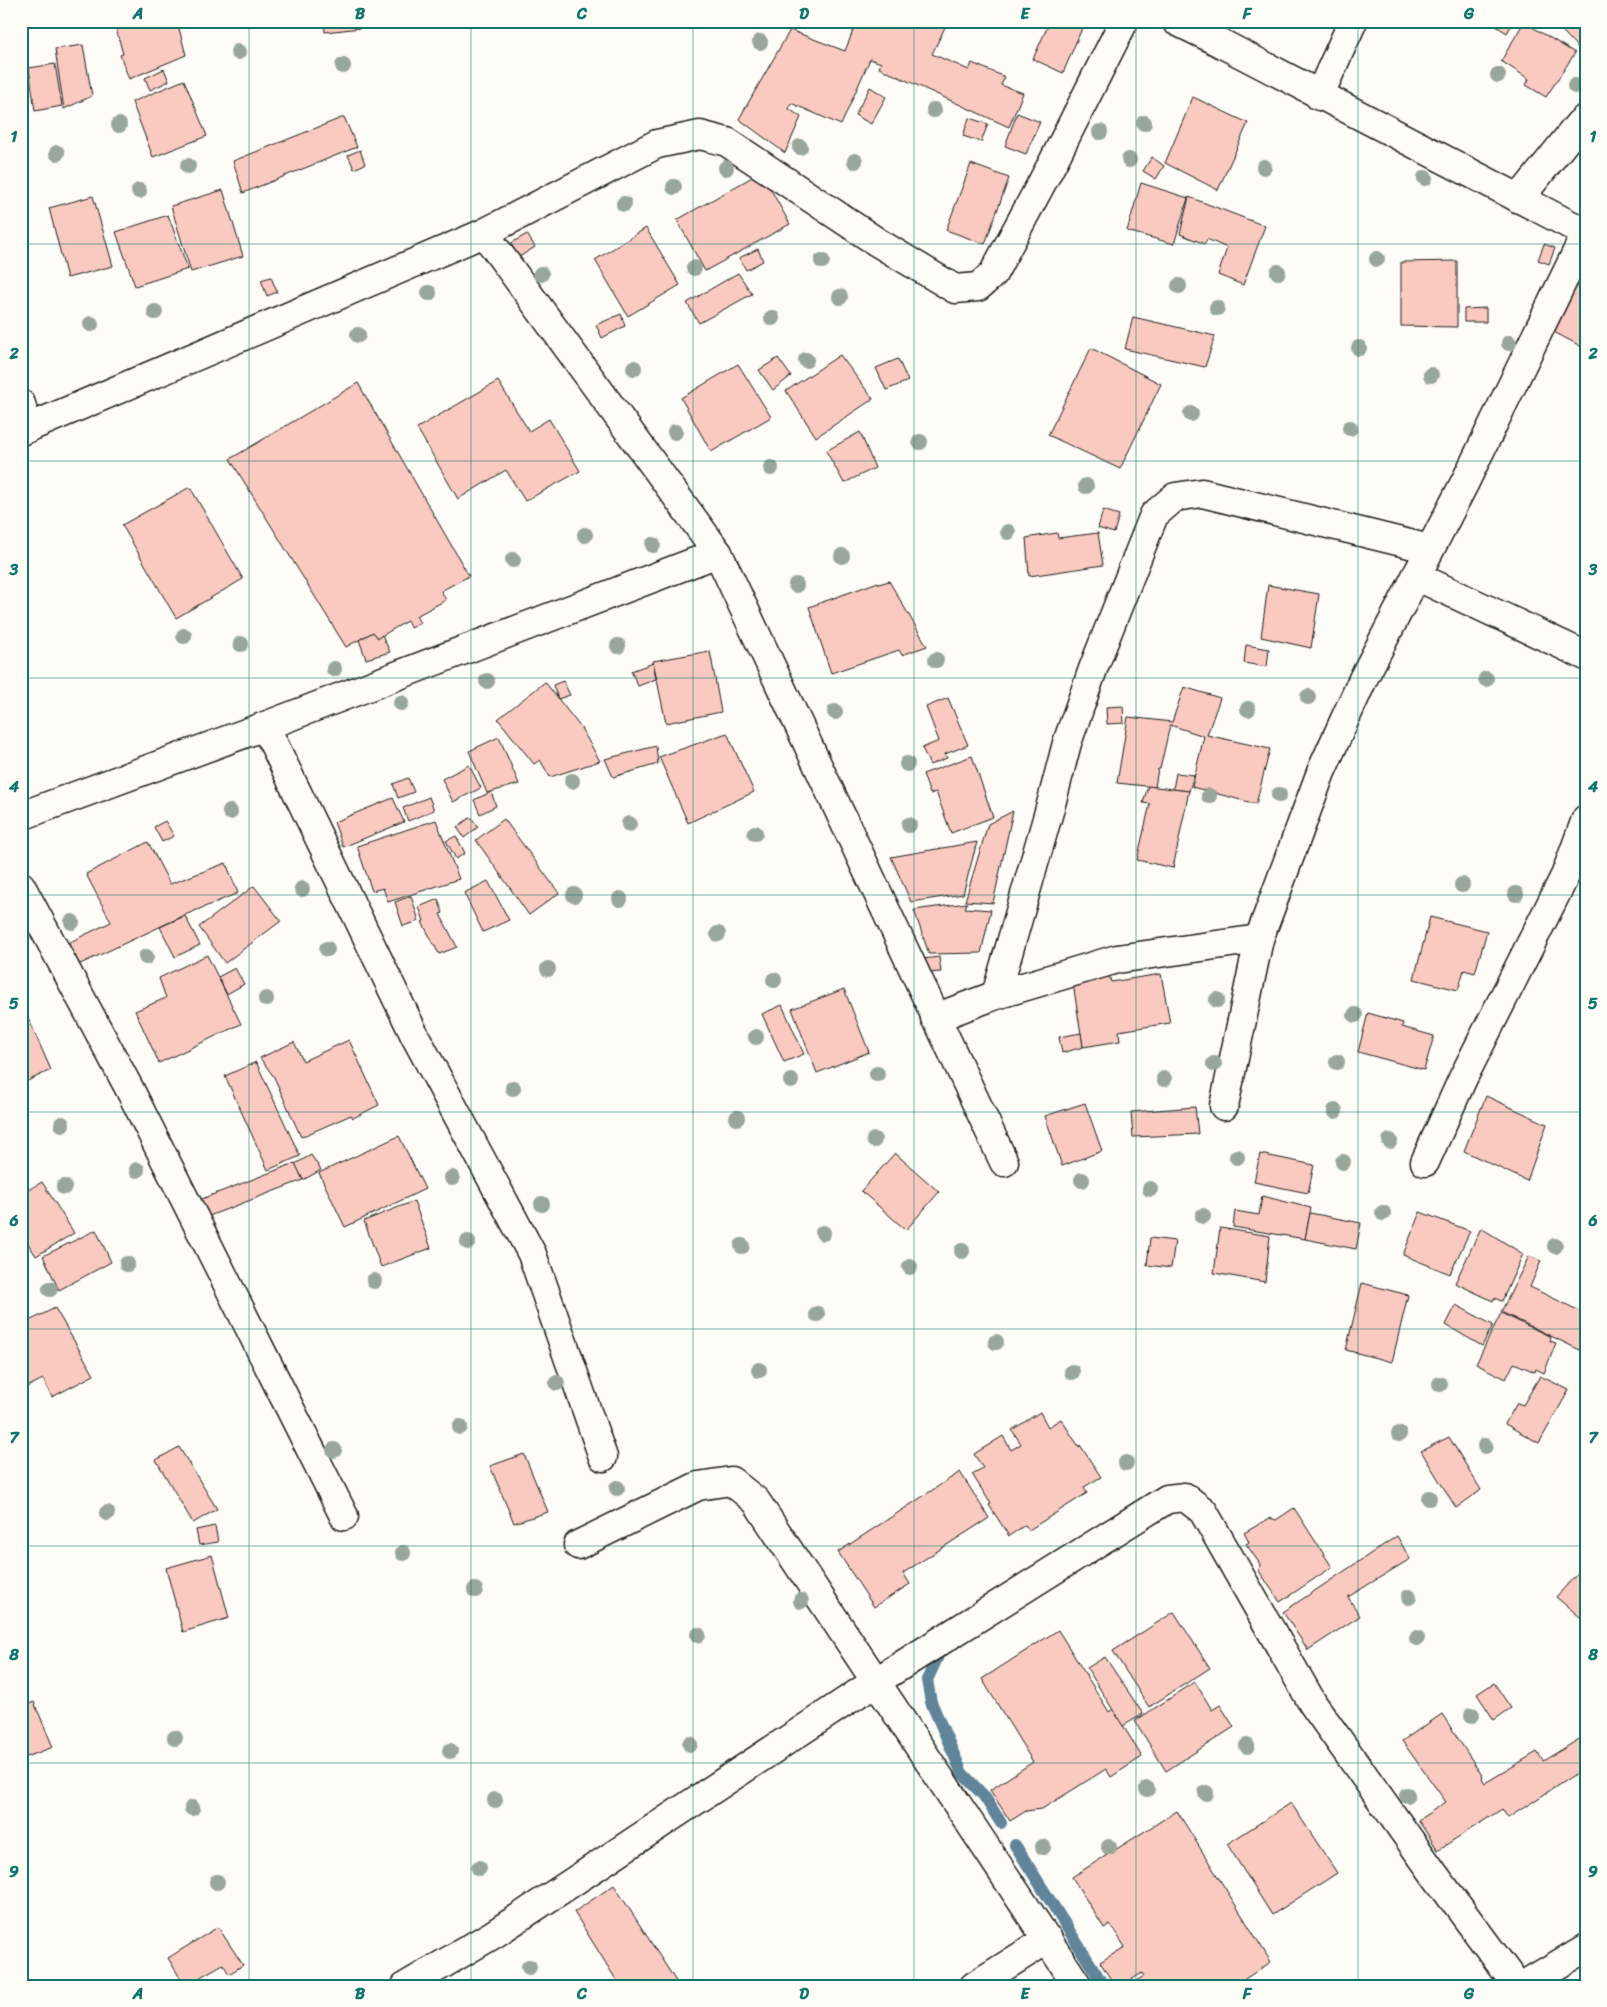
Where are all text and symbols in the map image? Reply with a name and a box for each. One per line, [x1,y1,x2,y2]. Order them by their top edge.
text: A [132,0,143,28]
text: B [355,0,366,28]
text: C [576,0,588,28]
text: D [799,0,809,28]
text: E [1021,0,1031,28]
text: F [1242,0,1253,28]
text: G [1463,0,1475,28]
text: 1 [11,122,18,151]
text: 1 [1590,122,1597,151]
text: 2 [8,339,19,368]
text: 2 [1587,339,1598,368]
text: 3 [9,555,19,584]
text: 3 [1588,555,1598,584]
text: 4 [8,772,19,801]
text: 4 [1587,772,1598,801]
text: 5 [9,989,19,1018]
text: 5 [1588,989,1598,1018]
text: 6 [8,1206,19,1235]
text: 6 [1587,1206,1598,1235]
text: 7 [9,1423,20,1452]
text: 7 [1588,1423,1599,1452]
text: 8 [8,1640,19,1669]
text: 8 [1587,1640,1598,1669]
text: 9 [9,1857,19,1886]
text: 9 [1588,1857,1598,1886]
text: A [132,1979,143,2007]
text: B [355,1979,366,2007]
text: C [576,1979,588,2007]
text: D [799,1979,809,2007]
text: E [1021,1979,1031,2007]
text: F [1242,1979,1253,2007]
text: G [1463,1979,1475,2007]

